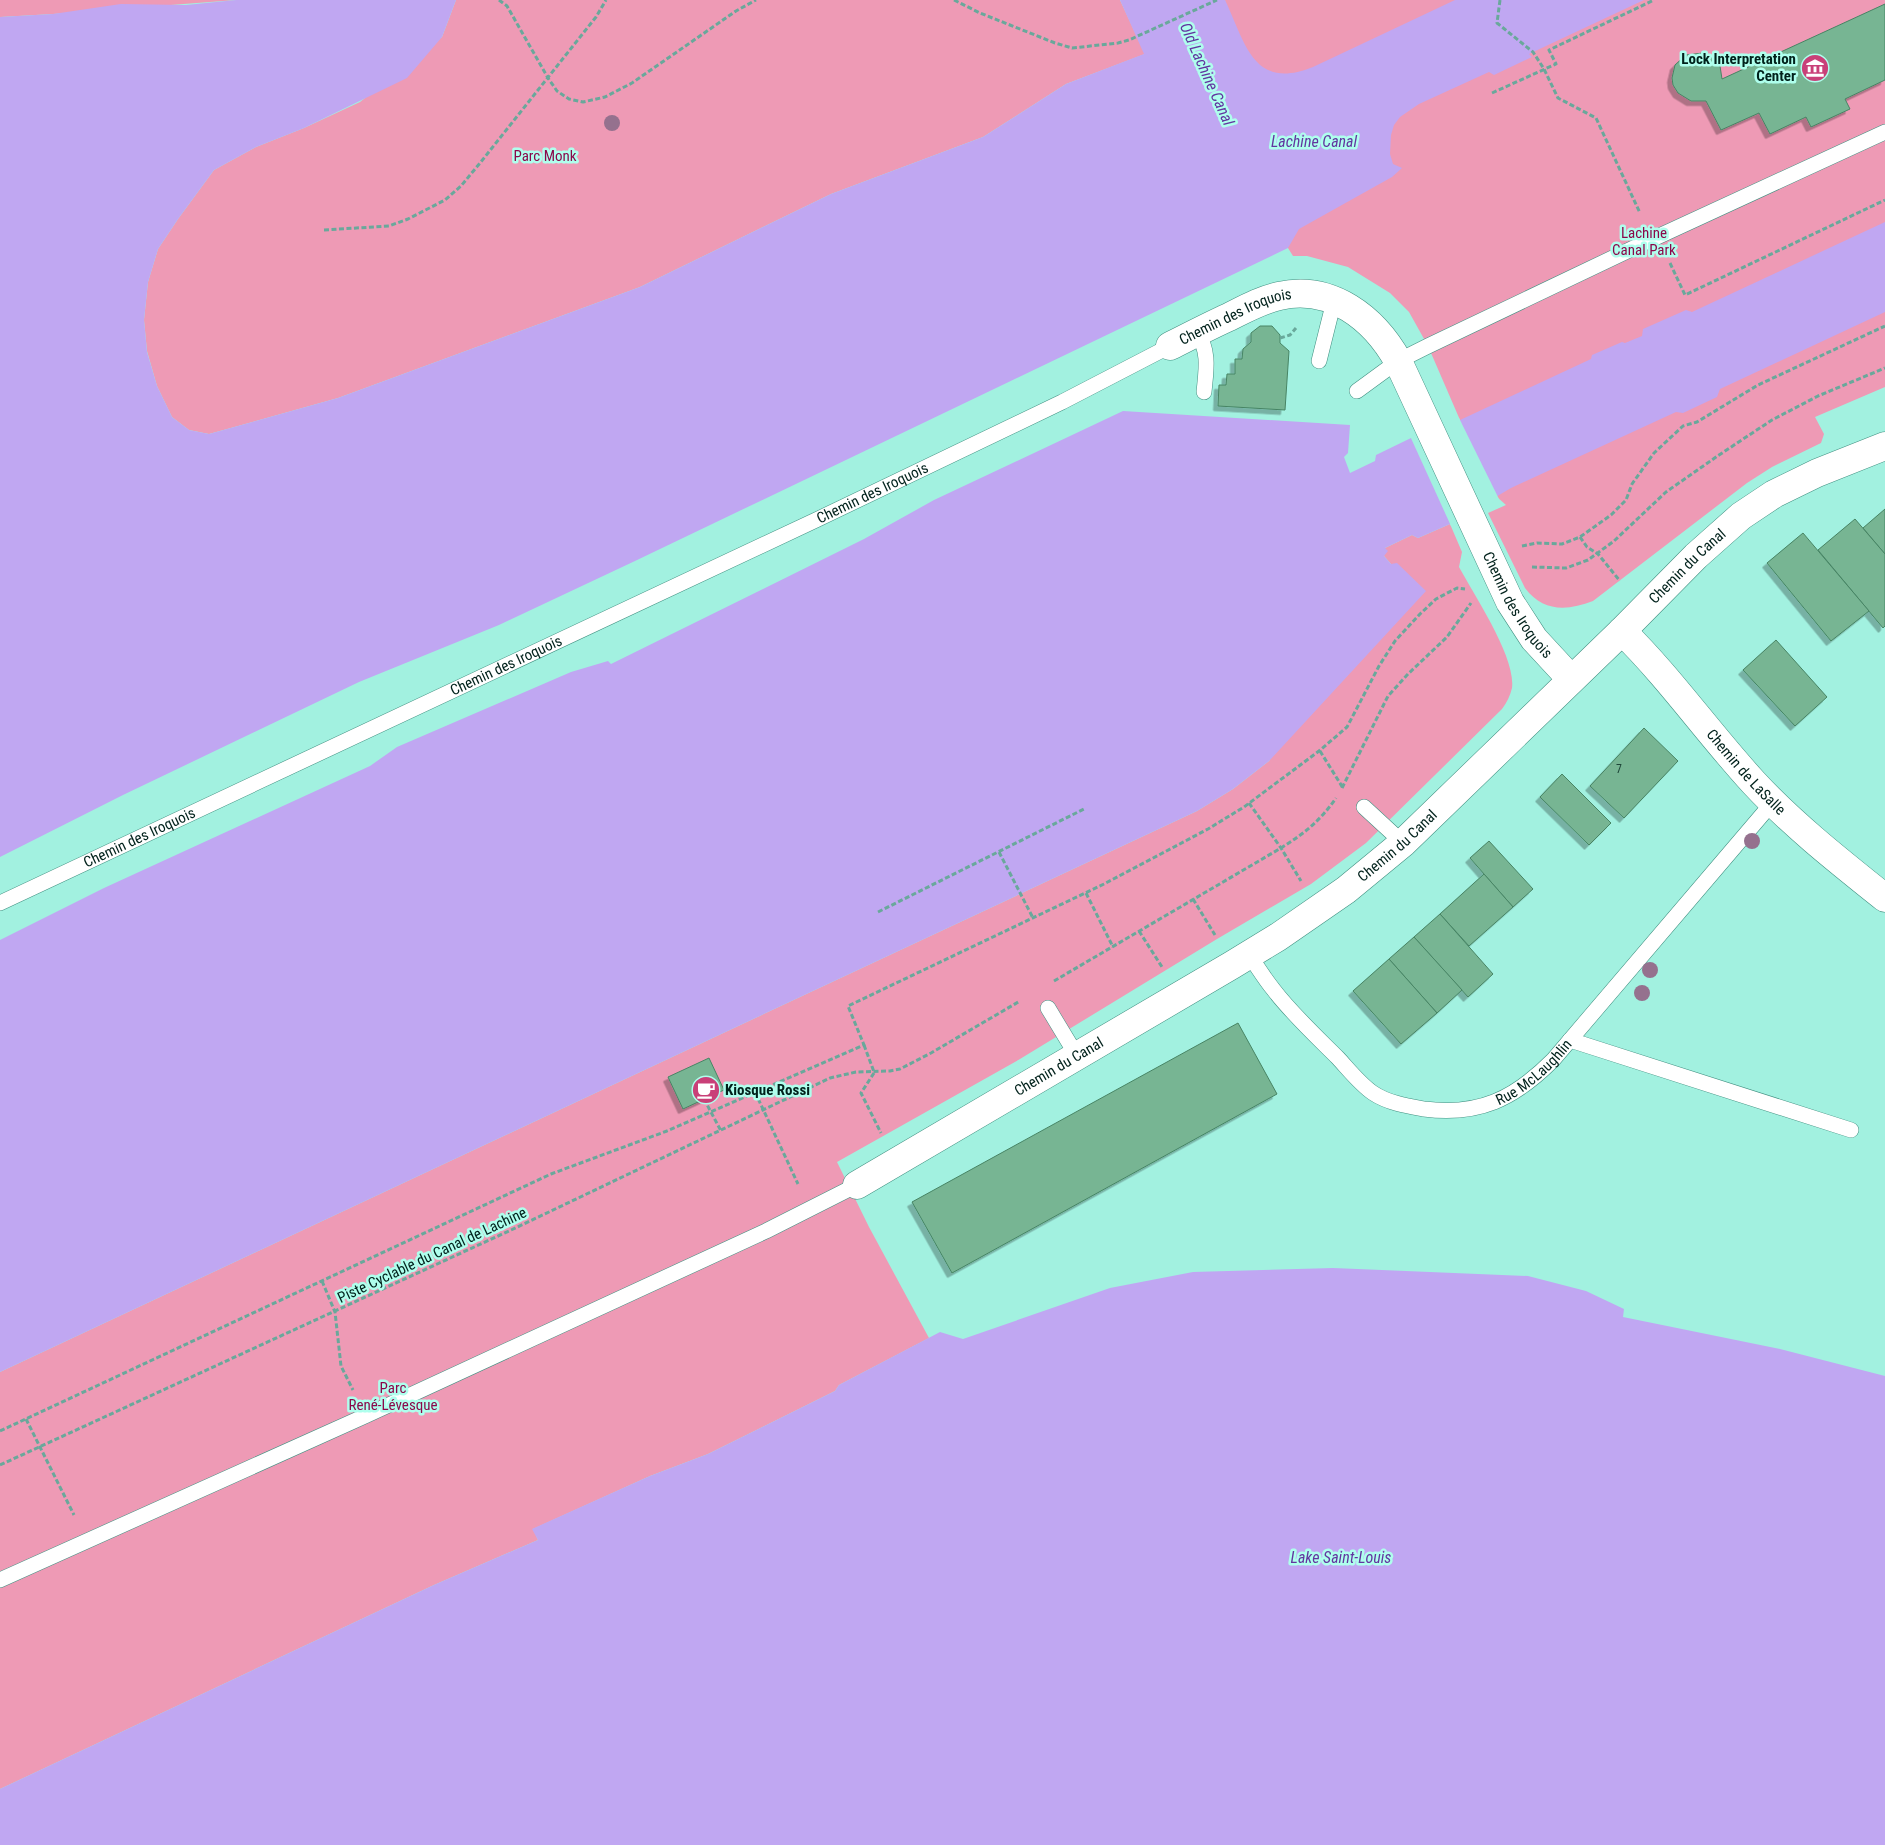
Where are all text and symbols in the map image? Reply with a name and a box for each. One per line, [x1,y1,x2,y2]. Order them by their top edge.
water label: Old Lachine Canal [1176,20,1238,129]
place label: Lock Interpretation Center [1681,50,1796,85]
museum icon: Lock Interpretation Center [1800,53,1830,83]
water label: Lachine Canal [1271,132,1358,151]
park label: Parc Monk [513,147,577,165]
park label: Lachine Canal Park [1612,224,1676,259]
street label: Chemin des Iroquois [1176,285,1293,349]
street label: Chemin des Iroquois [814,459,931,527]
street label: Chemin du Canal [1645,525,1729,607]
street label: Chemin des Iroquois [1479,549,1556,662]
street label: Chemin des Iroquois [447,631,565,699]
street label: Chemin de LaSalle [1703,726,1789,819]
house number: 7 [1616,762,1622,776]
street label: Chemin des Iroquois [81,804,198,871]
street label: Chemin du Canal [1354,806,1441,886]
street label: Chemin du Canal [1011,1034,1107,1100]
street label: Rue McLaughlin [1493,1036,1576,1109]
cafe icon: Kiosque Rossi [691,1075,721,1105]
place label: Kiosque Rossi [725,1081,810,1099]
street label: Piste Cyclable du Canal de Lachine [335,1203,529,1307]
park label: Parc René-Lévesque [348,1379,438,1414]
water label: Lake Saint-Louis [1291,1548,1391,1567]

